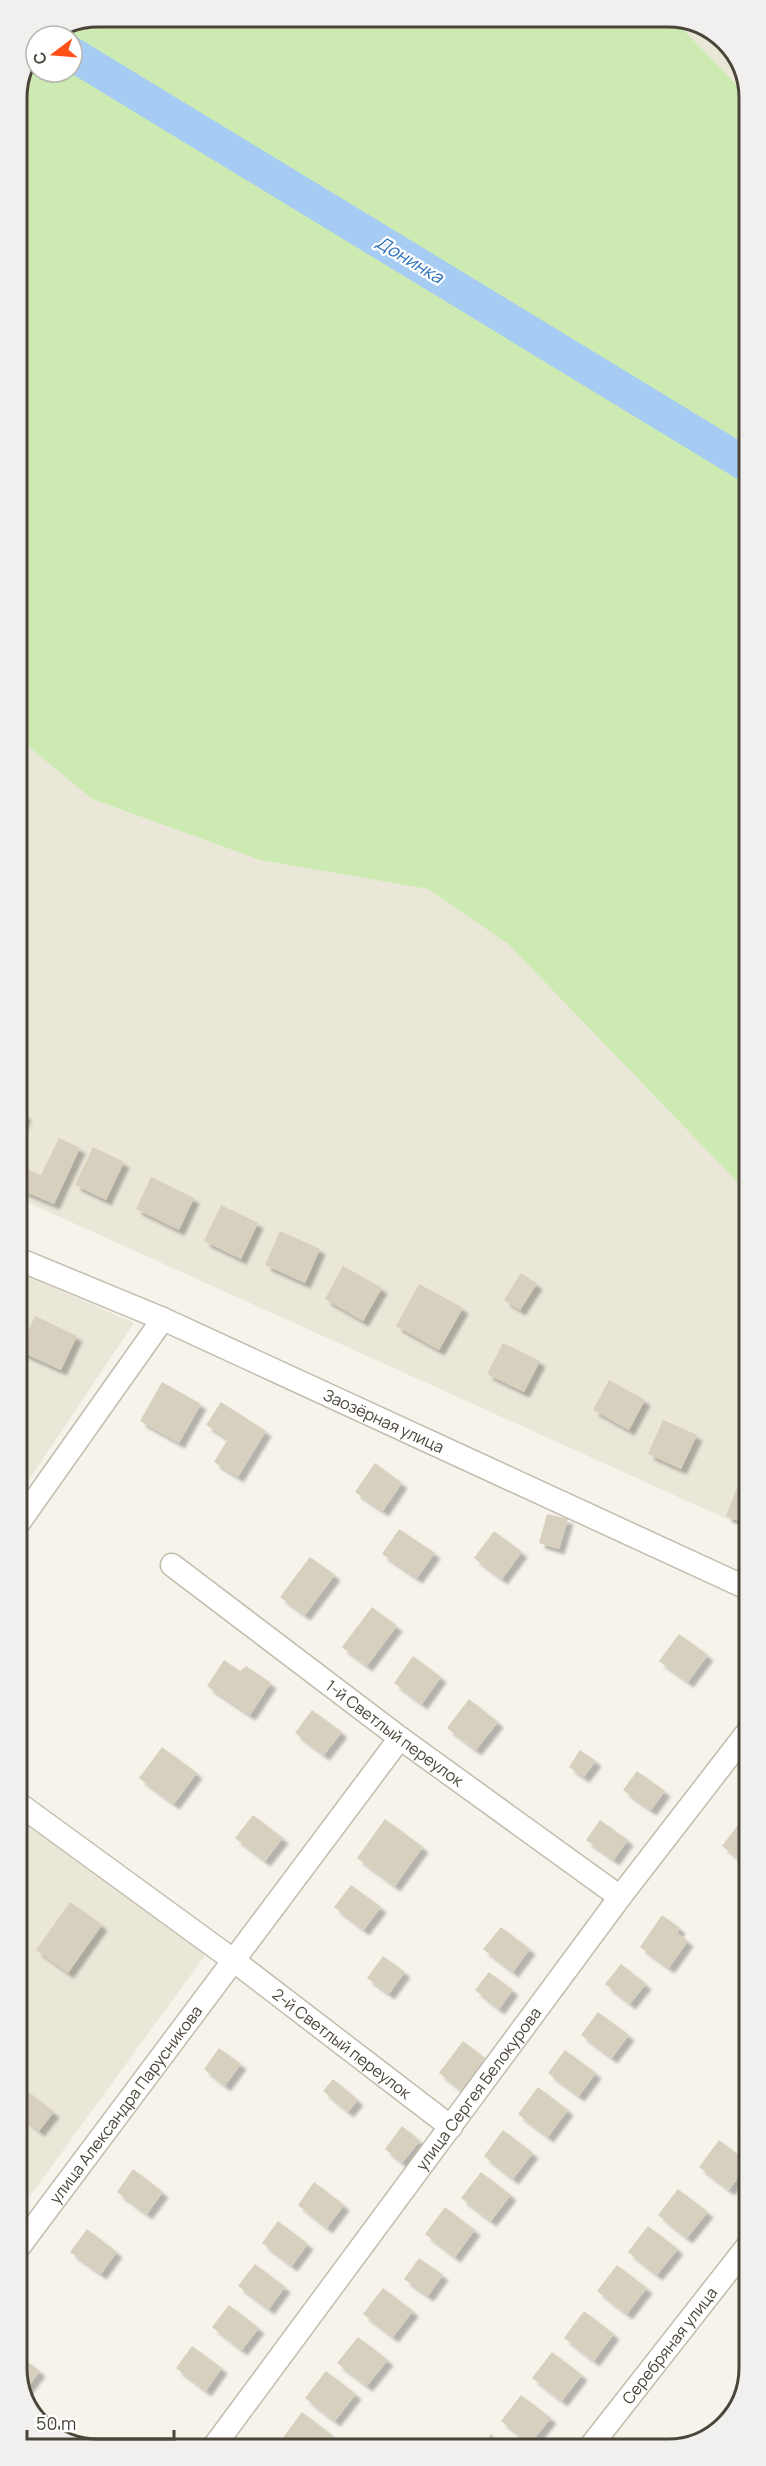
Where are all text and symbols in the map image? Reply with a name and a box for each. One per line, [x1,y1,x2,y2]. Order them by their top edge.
north arrow [24,24,84,84]
text: С [27,49,52,67]
water label: Донинка [372,230,449,289]
street label: Заозёрная улица [320,1383,448,1458]
street label: 1-й Светлый переулок [321,1674,469,1792]
street label: 2-й Светлый переулок [268,1983,417,2104]
street label: улица Александра Парусникова [44,2001,207,2208]
street label: улица Сергея Белокурова [411,2003,546,2175]
street label: Серебряная улица [617,2282,722,2408]
scale bar [27,2403,174,2441]
text: 50 m [36,2411,76,2435]

